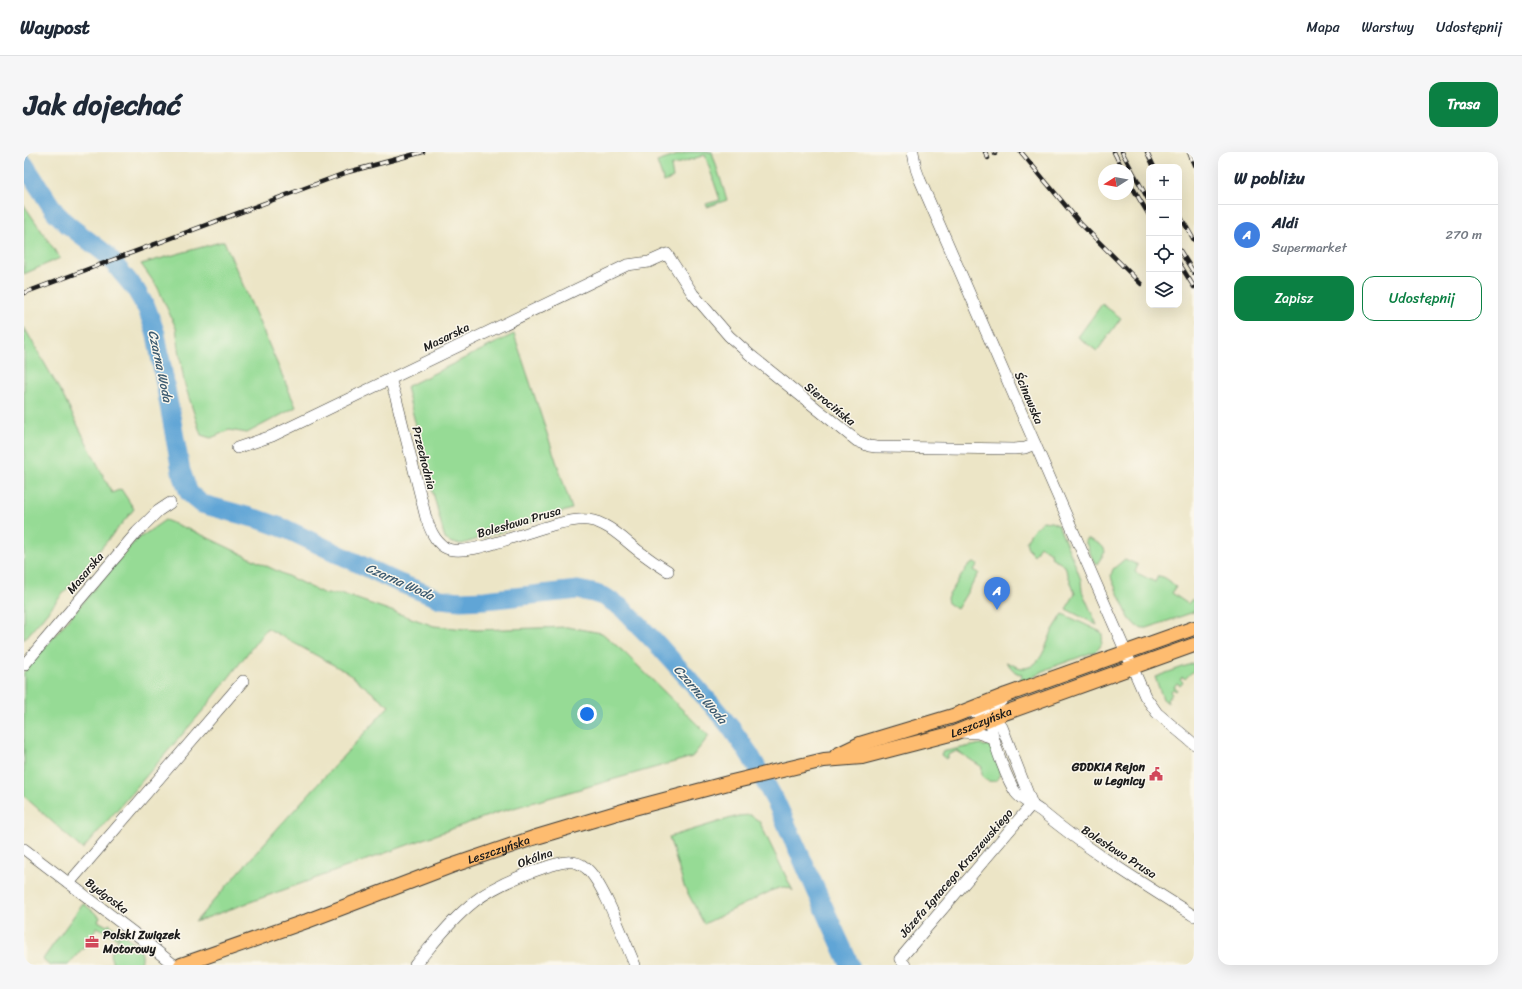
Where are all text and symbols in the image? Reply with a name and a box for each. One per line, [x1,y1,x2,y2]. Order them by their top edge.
text: Waypost [20,11,90,44]
text: Mapa [1307,15,1339,40]
text: Warstwy [1361,15,1414,40]
text: Udostępnij [1436,15,1502,40]
text: Jak dojechać [24,80,181,129]
button: Trasa [1429,82,1498,127]
text: W pobliżu [1234,163,1305,193]
north arrow [1098,164,1134,200]
map controls [1146,164,1182,308]
button: + [1146,164,1182,200]
button: − [1146,200,1182,236]
text: Aldi [1272,210,1298,236]
text: A [1243,223,1251,246]
text: 270 m [1445,223,1482,246]
button: locate [1146,236,1182,272]
text: Supermarket [1272,236,1347,259]
button: layers [1146,272,1182,308]
button: Zapisz [1234,276,1354,321]
button: Udostępnij [1362,276,1482,321]
street label: Masarska [419,316,473,358]
water label: Czarna Woda [142,328,180,406]
street label: Ścinawska [1008,368,1050,428]
street label: Sierocińska [799,376,861,432]
street label: Przechodnia [406,424,442,492]
street label: Bolesława Prusa [474,500,564,544]
street label: Masarska [61,547,109,599]
water label: Czarna Woda [362,556,439,607]
pin: A [984,577,1010,610]
water label: Czarna Woda [668,659,734,731]
street label: Leszczyńska [948,700,1015,744]
your location [577,704,597,724]
place label: GDDKiA Rejon w Legnicy [1071,756,1146,792]
public building icon: GDDKiA Rejon w Legnicy [1148,766,1164,782]
street label: Józefa Ignacego Kraszewskiego [893,803,1019,944]
street label: Bolesława Prusa [1077,819,1161,885]
street label: Leszczyńska [465,829,533,871]
street label: Okólna [514,842,556,874]
street label: Bydgoska [80,872,134,920]
place label: Polski Związek Motorowy [102,924,181,960]
office icon: Polski Związek Motorowy [84,934,100,950]

